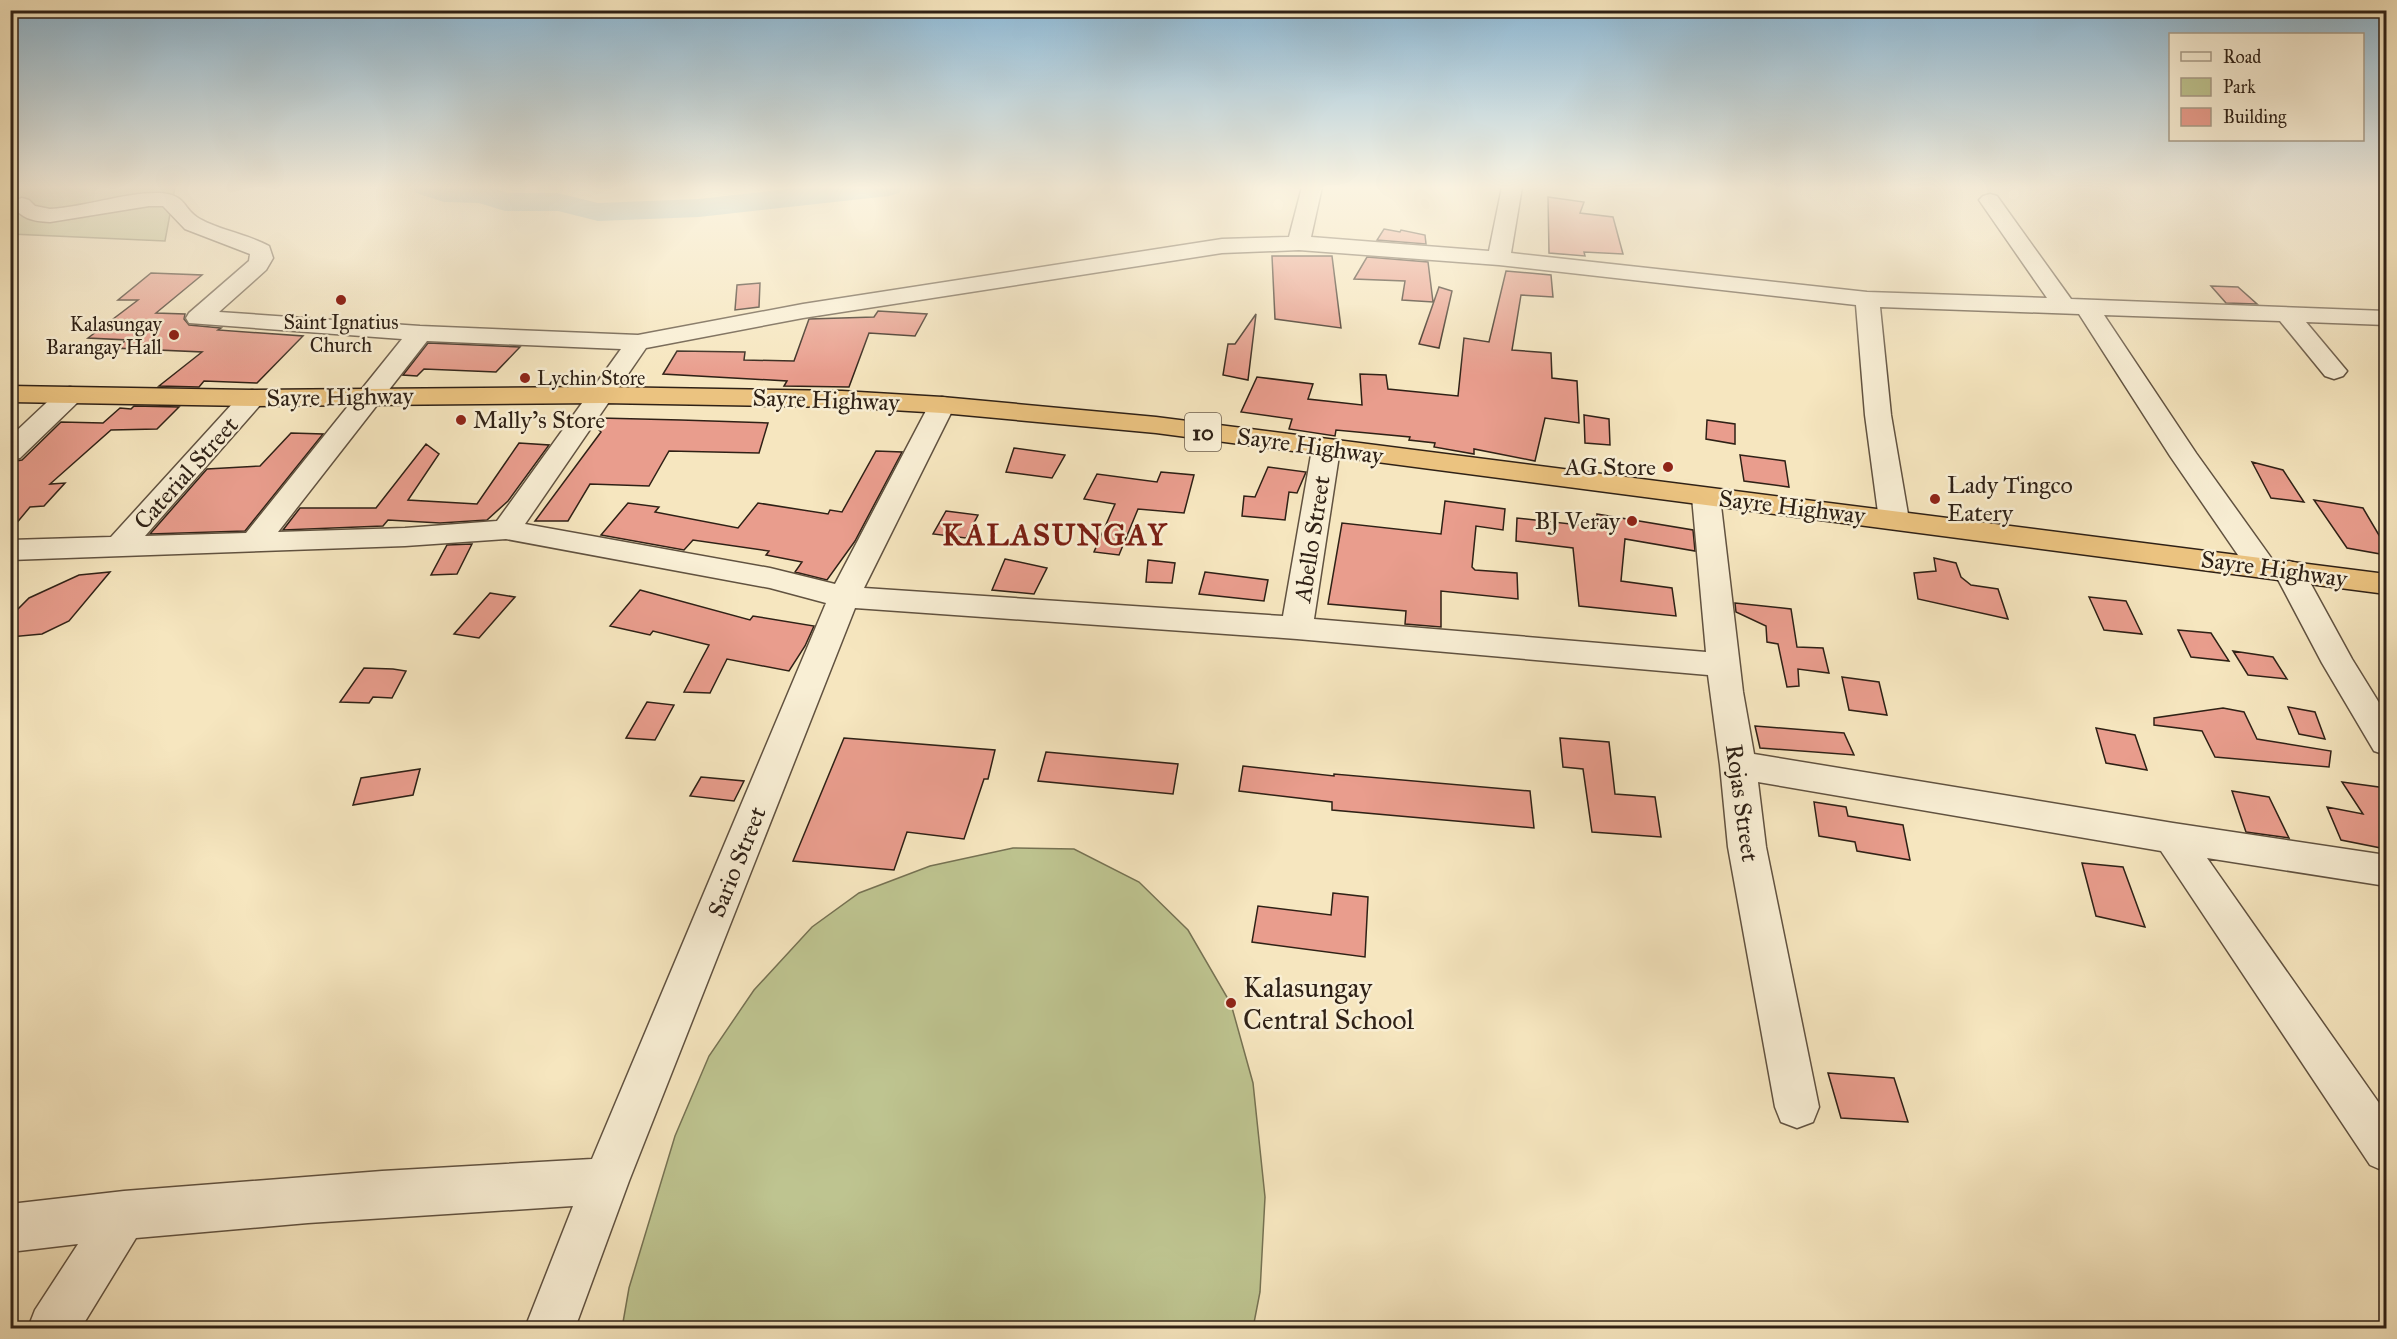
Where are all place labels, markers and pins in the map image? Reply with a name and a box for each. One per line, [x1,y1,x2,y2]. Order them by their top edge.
marker: Saint Ignatius Church [334,293,348,307]
place label: Saint Ignatius Church [284,310,398,357]
place label: Kalasungay Barangay Hall [46,312,163,360]
marker: Kalasungay Barangay Hall [167,328,181,342]
place label: Lychin Store [537,366,645,390]
marker: Lychin Store [518,371,532,385]
place label: Mally's Store [473,405,605,435]
marker: Mally's Store [454,413,468,427]
place label: AG Store [1563,452,1656,482]
marker: AG Store [1661,460,1675,474]
place label: Lady Tingco Eatery [1947,470,2073,528]
marker: Lady Tingco Eatery [1928,492,1942,506]
place label: BJ Veray [1535,506,1621,536]
marker: BJ Veray [1625,514,1639,528]
place label: Kalasungay Central School [1243,970,1415,1037]
marker: Kalasungay Central School [1224,996,1238,1010]

